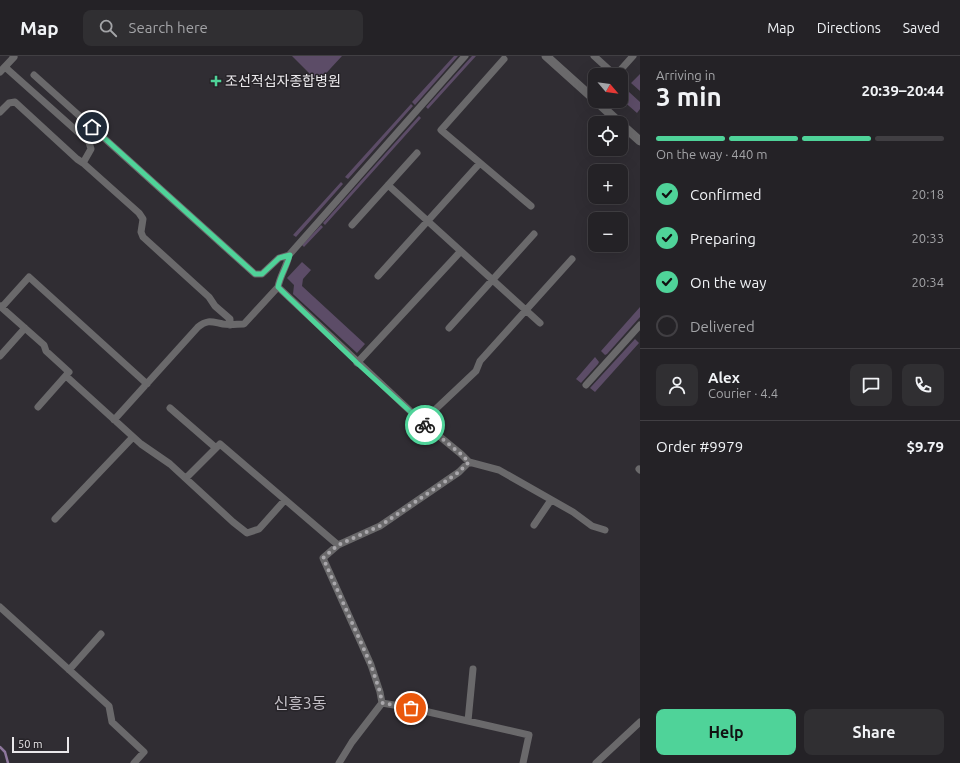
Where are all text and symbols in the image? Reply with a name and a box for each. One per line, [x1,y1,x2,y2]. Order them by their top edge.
search box [83,10,363,46]
text: Map [20,17,59,39]
icon: search [97,17,119,39]
text: Search here [129,19,208,36]
text: Map [767,20,795,36]
text: Directions [817,20,881,36]
text: Saved [903,20,940,36]
north arrow [588,68,628,108]
map controls [588,68,628,252]
text: Arriving in [656,68,715,82]
place label: 조선적십자종합병원 [225,73,341,89]
marker: 조선적십자종합병원 [210,75,222,87]
text: 3 min [656,82,722,111]
text: 20:39–20:44 [861,82,944,99]
pin [75,110,109,144]
icon: home [81,116,103,138]
button: locate [588,116,628,156]
text: On the way · 440 m [656,147,768,161]
button: + [588,164,628,204]
icon: check [656,183,678,205]
text: Confirmed [690,186,762,203]
text: 20:18 [911,187,944,201]
button: − [588,212,628,252]
icon: check [656,227,678,249]
text: Preparing [690,230,756,247]
text: 20:33 [911,231,944,245]
icon: check [656,271,678,293]
text: On the way [690,274,766,291]
text: 20:34 [911,275,944,289]
text: Delivered [690,318,755,335]
button: person [656,364,698,406]
button: chat [850,364,892,406]
button: phone [902,364,944,406]
text: Alex [708,369,740,386]
text: Courier · 4.4 [708,386,778,400]
courier [405,405,445,445]
icon: bike [414,414,436,436]
text: Order #9979 [656,438,743,455]
text: $9.79 [906,438,944,455]
pin [394,691,428,725]
district label: 신흥3동 [273,694,327,712]
icon: bag [400,697,422,719]
button: Help [656,709,796,755]
button: Share [804,709,944,755]
scale bar [12,735,69,754]
text: 50 m [18,738,42,750]

